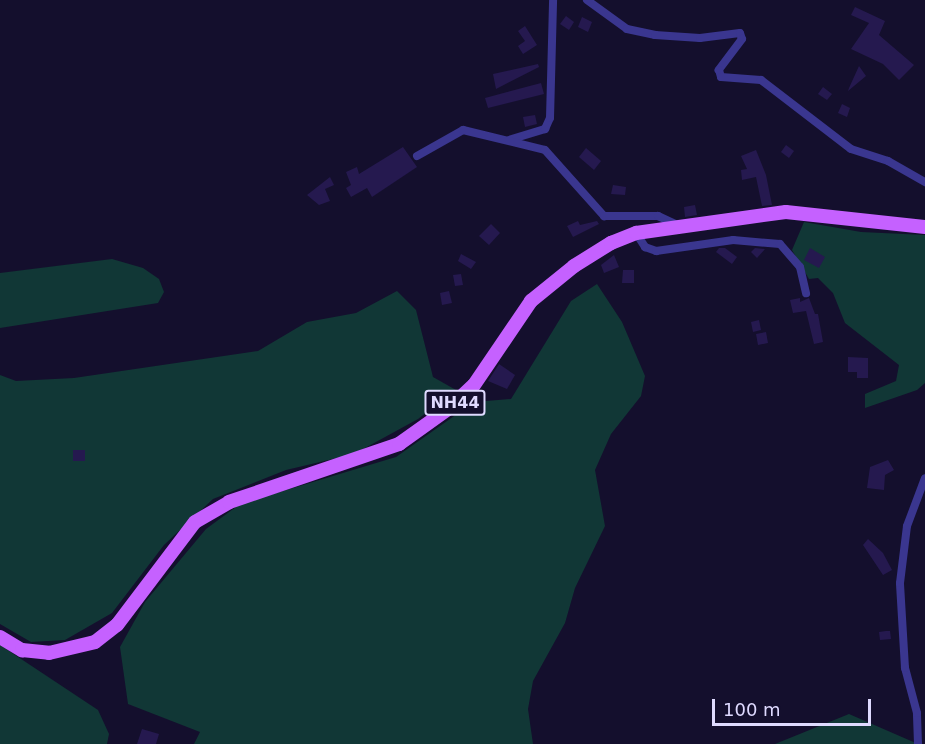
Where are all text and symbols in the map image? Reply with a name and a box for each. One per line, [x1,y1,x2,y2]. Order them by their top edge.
road number: NH44 [424,390,486,416]
scale bar [715,687,874,725]
text: 100 m [723,699,781,720]

